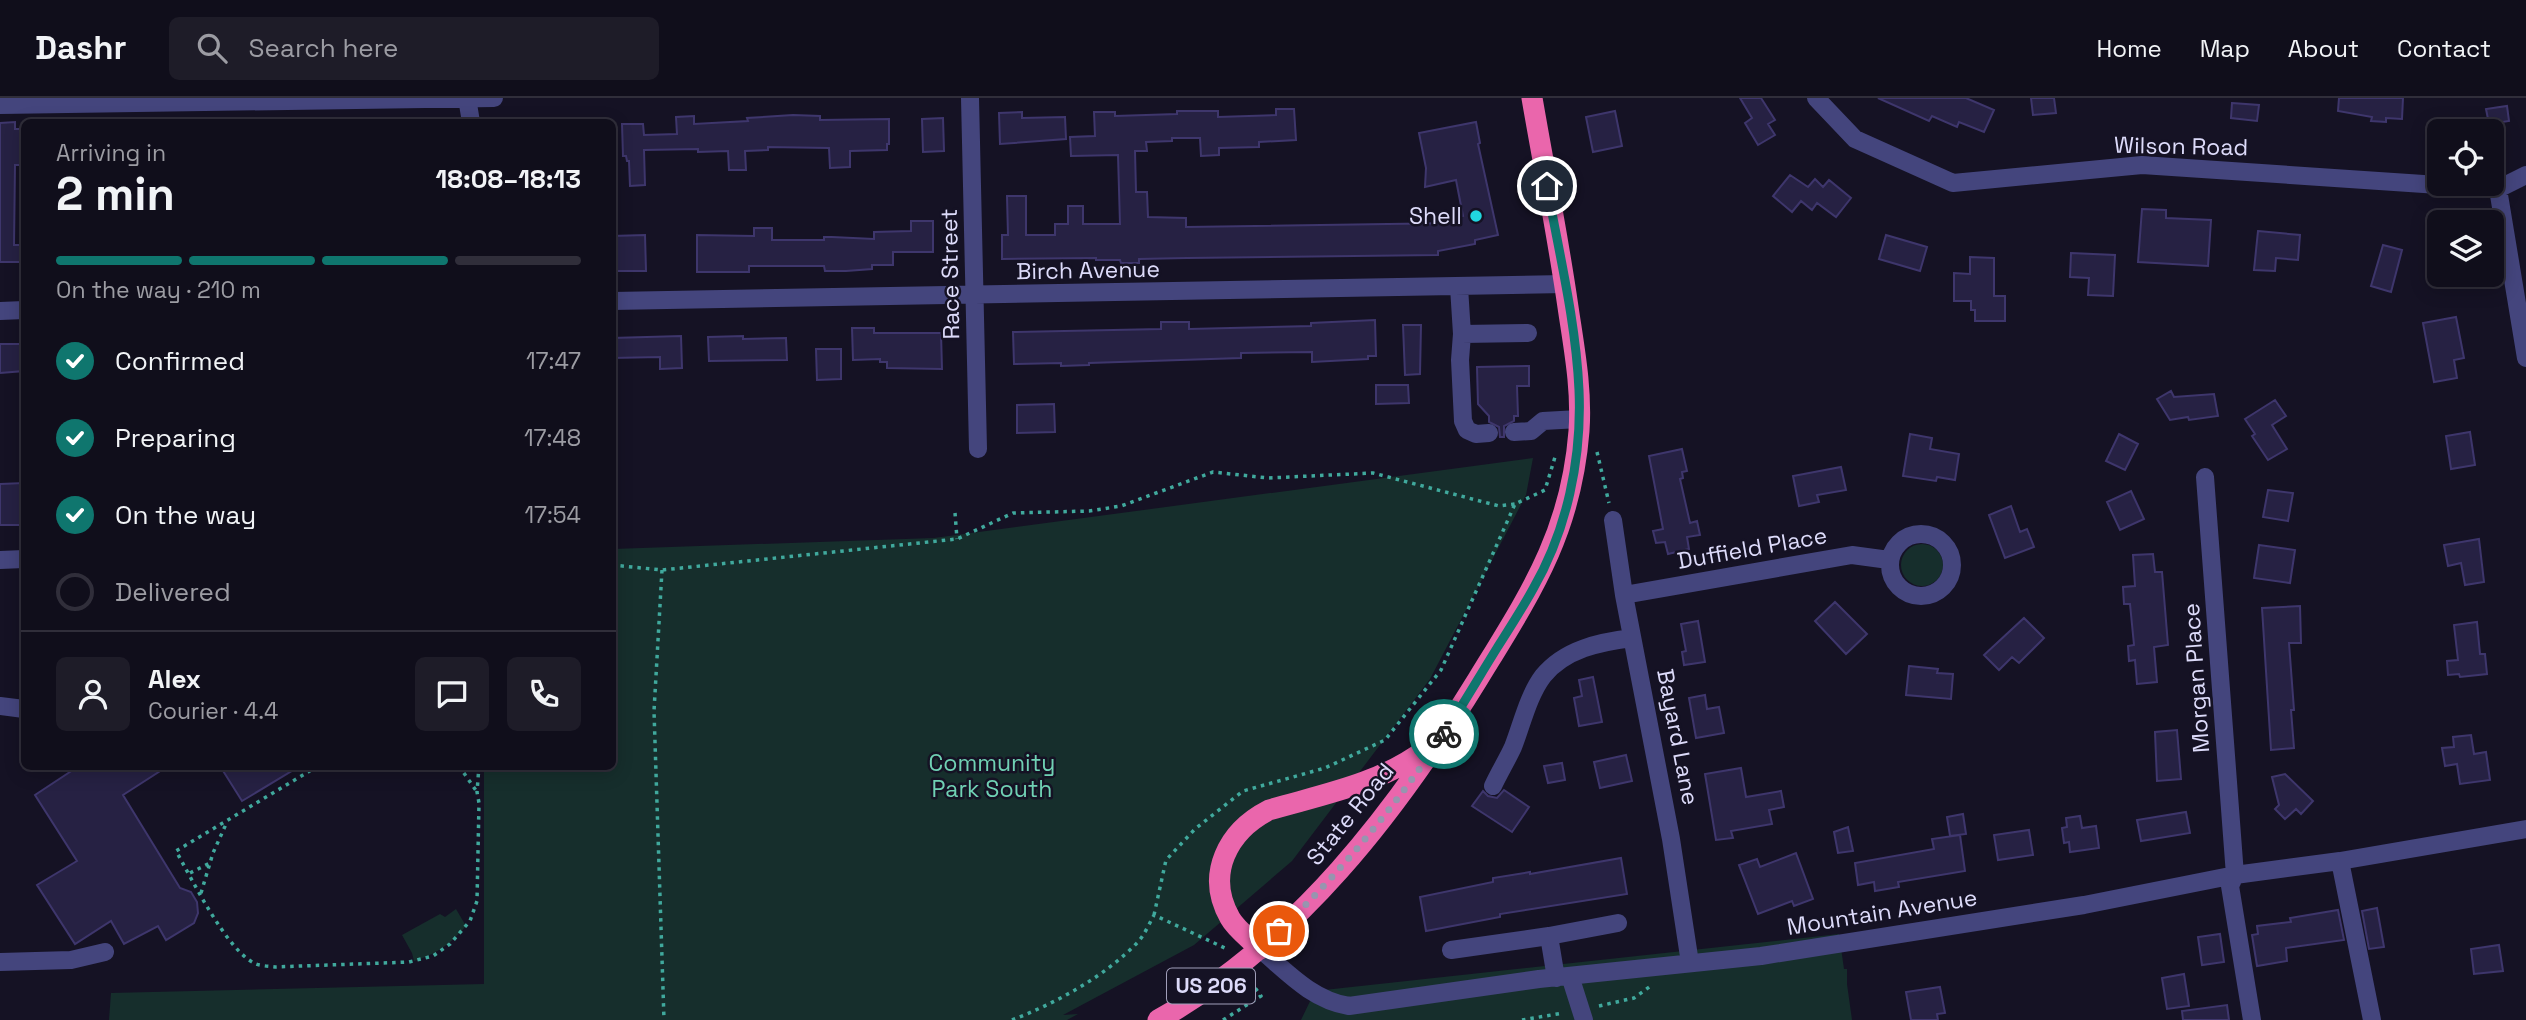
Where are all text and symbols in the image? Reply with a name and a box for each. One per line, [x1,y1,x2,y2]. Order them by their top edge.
search box [169,17,659,80]
text: Dashr [35,27,127,69]
icon: search [193,29,231,67]
text: Search here [249,31,398,65]
text: Home [2096,33,2162,64]
text: Map [2200,33,2250,64]
text: About [2288,33,2359,64]
text: Contact [2397,33,2491,64]
map controls [2427,119,2504,287]
button: locate [2427,119,2504,196]
street label: Wilson Road [2114,130,2248,162]
text: Arriving in [56,138,166,168]
pin [1517,156,1577,216]
text: 18:08–18:13 [436,162,581,196]
text: 2 min [56,165,175,223]
icon: home [1528,167,1566,205]
place label: Shell [1409,201,1462,231]
street label: Race Street [934,208,966,340]
marker: Shell [1468,208,1484,224]
button: layers [2427,210,2504,287]
street label: Birch Avenue [1016,254,1160,286]
text: On the way · 210 m [56,275,261,305]
icon: check [56,342,94,380]
text: Confirmed [115,344,245,378]
text: 17:47 [526,346,581,376]
icon: check [56,419,94,457]
text: Preparing [115,421,236,455]
text: 17:48 [524,423,581,453]
icon: check [56,496,94,534]
text: On the way [115,498,256,532]
text: 17:54 [524,500,581,530]
street label: Duffield Place [1675,520,1829,576]
text: Delivered [115,575,231,609]
street label: Morgan Place [2176,602,2216,754]
button: person [56,657,130,731]
button: chat [415,657,489,731]
button: phone [507,657,581,731]
text: Alex [148,662,201,696]
street label: Bayard Lane [1650,666,1706,808]
text: Courier · 4.4 [148,696,278,726]
courier [1409,699,1479,769]
icon: bike [1425,715,1463,753]
park label: Community Park South [929,748,1055,804]
street label: State Road [1300,757,1400,871]
street label: Mountain Avenue [1785,882,1979,942]
pin [1249,901,1309,961]
icon: bag [1260,912,1298,950]
road number: US 206 [1167,968,1255,1004]

